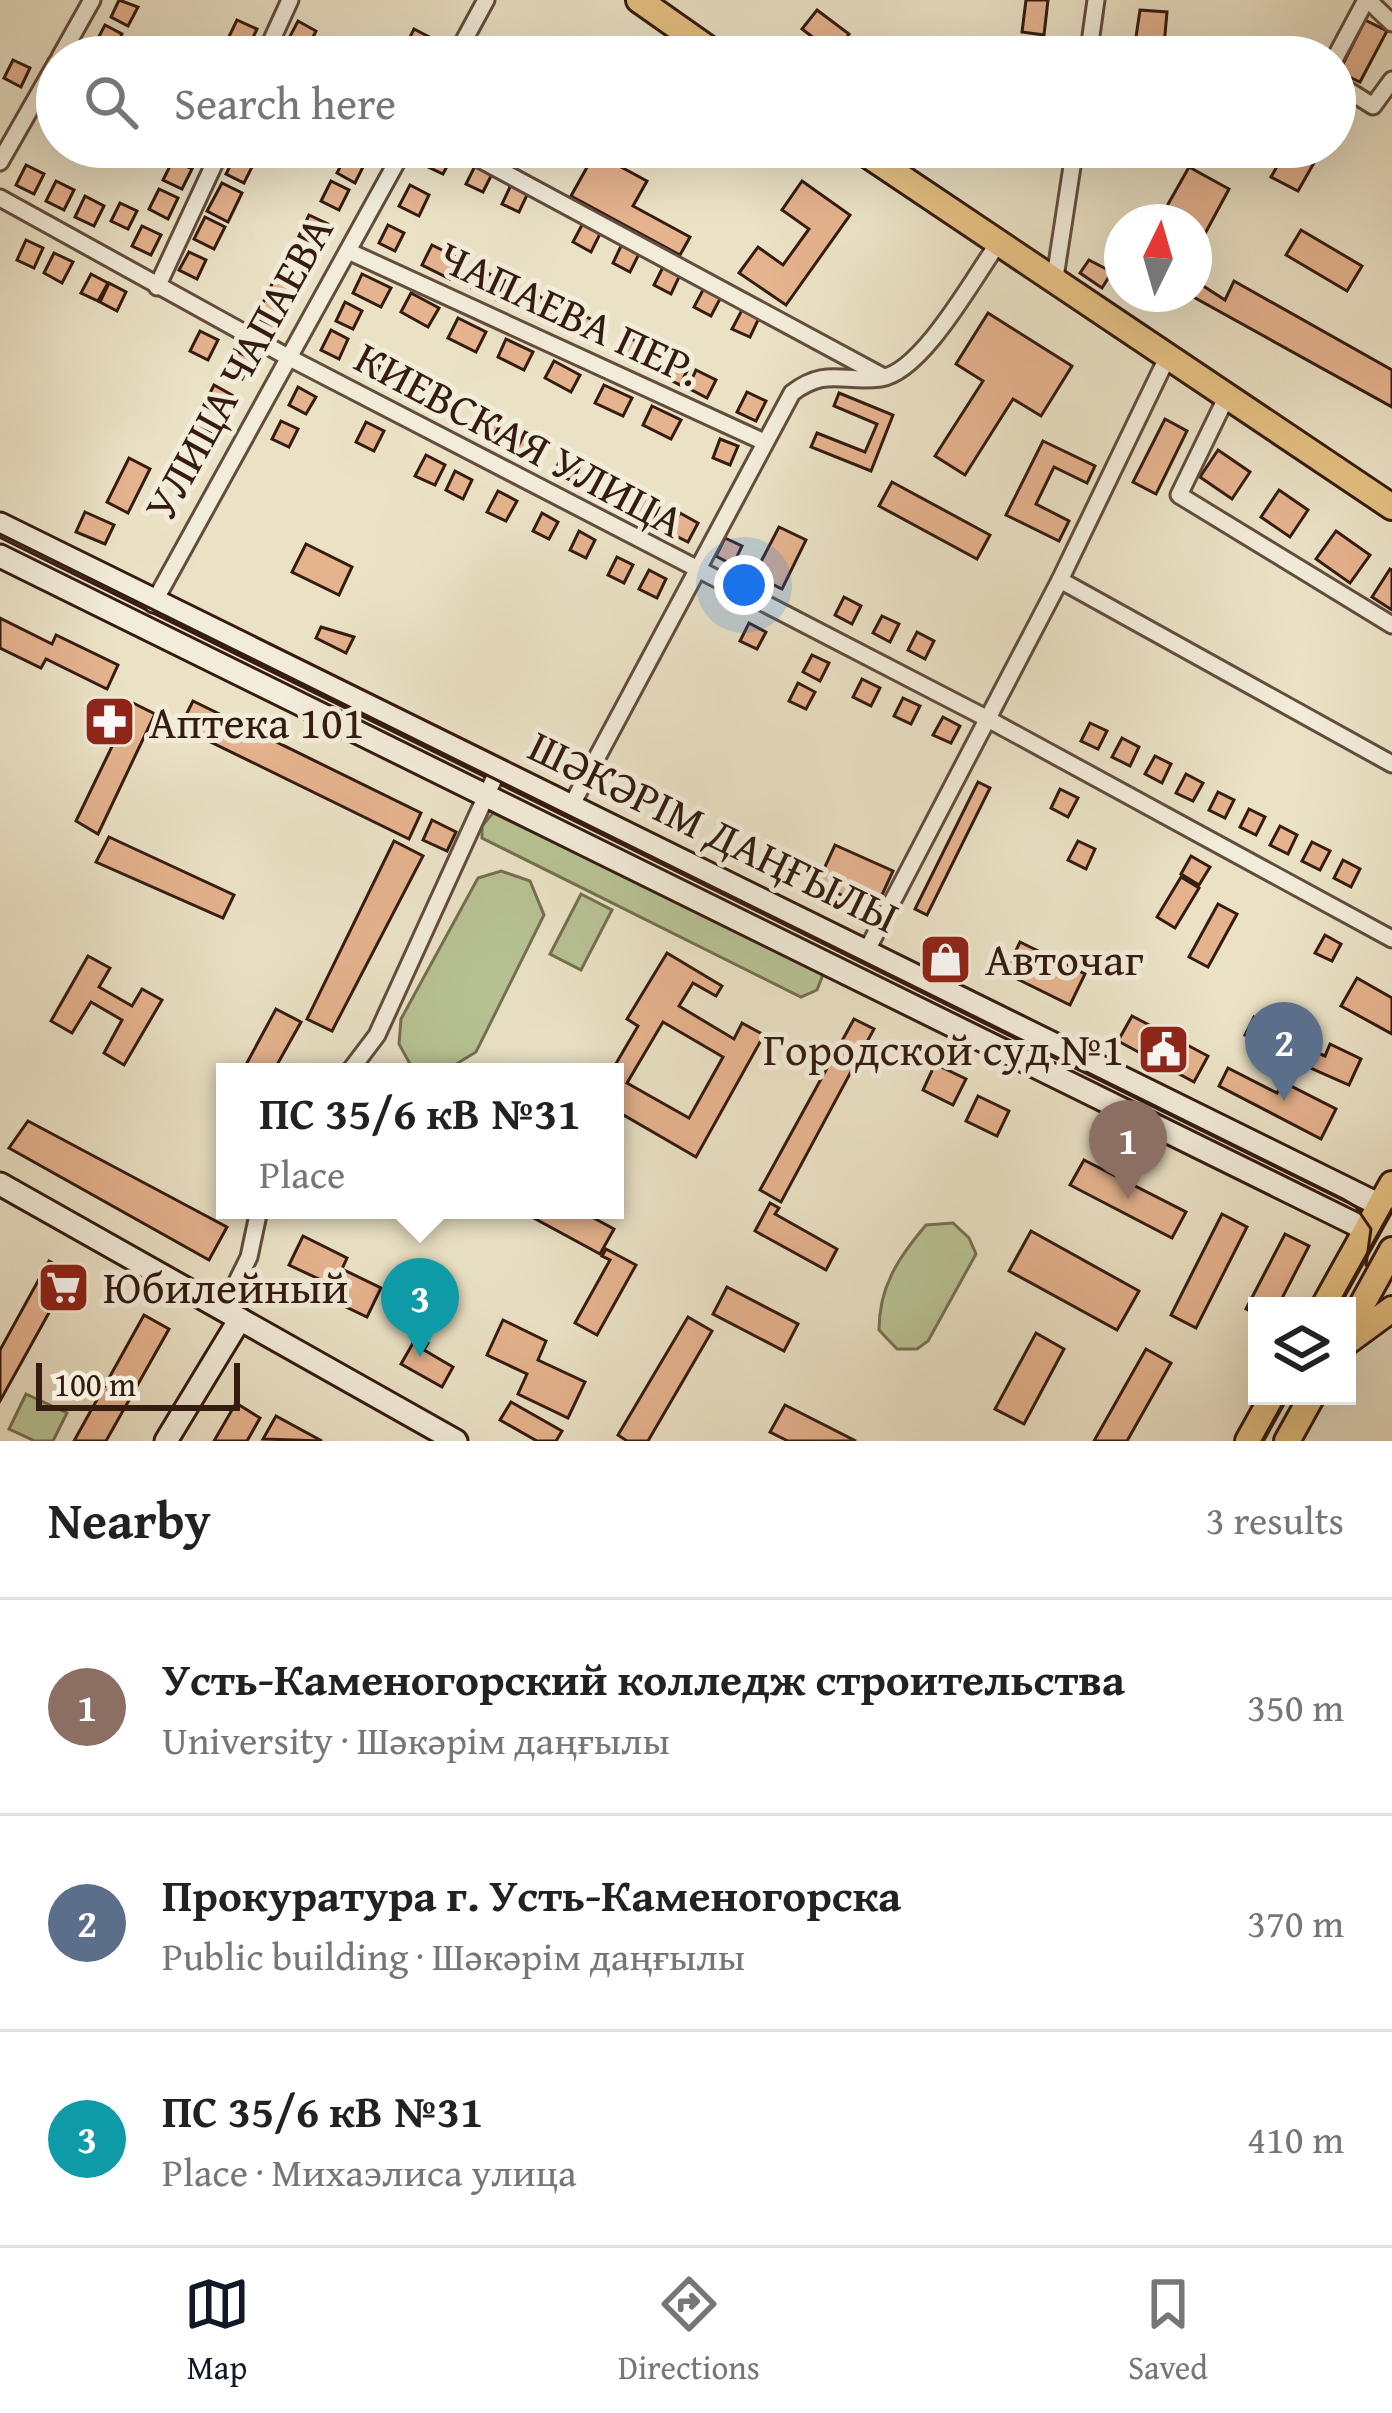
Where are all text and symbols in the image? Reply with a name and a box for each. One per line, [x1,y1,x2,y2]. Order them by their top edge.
search box [36,36,1356,168]
icon: search [78,69,144,135]
text: Search here [174,70,396,135]
street label: УЛИЦА ЧАПАЕВА [127,204,348,532]
north arrow [1104,204,1212,312]
street label: ЧАПАЕВА ПЕР. [428,223,712,402]
street label: КИЕВСКАЯ УЛИЦА [344,324,696,553]
your location [714,555,774,615]
place label: Аптека 101 [149,689,364,754]
pharmacy icon: Аптека 101 [82,694,138,750]
street label: ШӘКӘРІМ ДАҢҒЫЛЫ [518,713,910,948]
place label: Авточаг [985,926,1143,991]
shop icon: Авточаг [918,931,974,987]
pin: 2 [1245,1002,1323,1101]
place label: Городской суд №1 [763,1016,1124,1081]
public building icon: Городской суд №1 [1135,1021,1191,1077]
popup [216,1063,624,1219]
text: ПС 35/6 кВ №31 [259,1080,581,1145]
pin: 1 [1089,1100,1167,1199]
text: Place [259,1145,345,1202]
place label: Юбилейный [103,1254,348,1319]
pin: 3 [381,1258,459,1357]
supermarket icon: Юбилейный [36,1259,92,1315]
map controls [1248,1297,1356,1405]
button: layers [1248,1297,1356,1405]
scale bar [36,1357,240,1410]
text: 100 m [54,1360,136,1408]
text: Nearby [48,1482,211,1557]
text: 3 results [1206,1491,1344,1548]
text: Усть-Каменогорский колледж строительства [162,1646,1125,1711]
text: 1 [77,1678,97,1735]
text: 350 m [1247,1678,1344,1735]
text: University · Шәкәрім даңғылы [162,1711,670,1768]
text: Прокуратура г. Усть-Каменогорска [162,1862,901,1927]
text: 2 [77,1894,97,1951]
text: 370 m [1247,1894,1344,1951]
text: Public building · Шәкәрім даңғылы [162,1927,745,1984]
text: ПС 35/6 кВ №31 [162,2078,483,2143]
text: 3 [77,2110,97,2167]
text: 410 m [1247,2110,1344,2167]
text: Place · Михаэлиса улица [162,2143,577,2200]
tab: Map [184,2271,250,2391]
tab: Directions [618,2271,760,2391]
tab: Saved [1128,2271,1208,2391]

